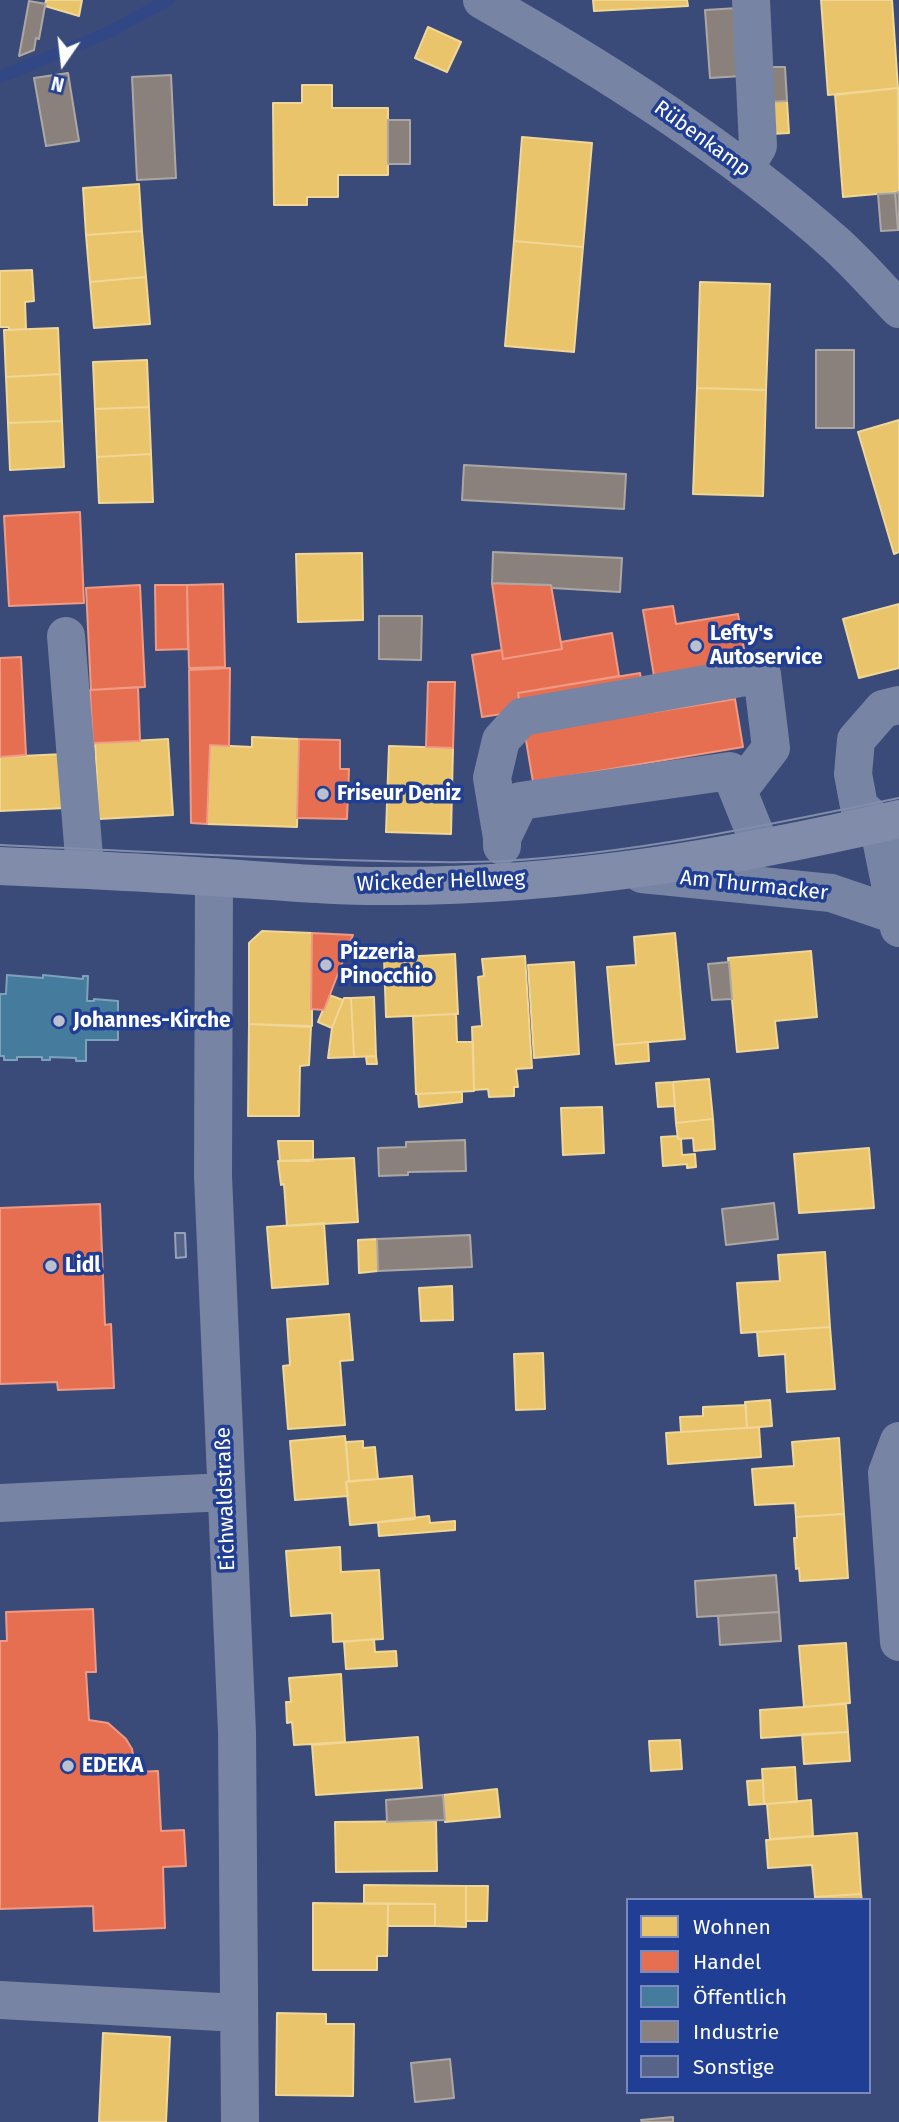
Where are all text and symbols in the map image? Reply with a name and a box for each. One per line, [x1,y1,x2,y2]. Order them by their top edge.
north arrow [28,28,98,98]
text: N [49,71,67,97]
street label: Rübenkamp [649,95,755,183]
place label: Lefty's Autoservice [710,621,822,671]
marker: Lefty's Autoservice [688,638,704,654]
place label: Friseur Deniz [337,781,461,807]
marker: Friseur Deniz [315,786,331,802]
street label: Wickeder Hellweg [356,866,526,898]
street label: Am Thurmacker [679,866,829,906]
place label: Pizzeria Pinocchio [340,940,433,990]
marker: Pizzeria Pinocchio [318,957,334,973]
place label: Johannes-Kirche [73,1008,231,1034]
marker: Johannes-Kirche [51,1013,67,1029]
place label: Lidl [65,1253,101,1279]
marker: Lidl [43,1258,59,1274]
street label: Eichwaldstraße [211,1427,241,1571]
place label: EDEKA [82,1753,143,1779]
marker: EDEKA [60,1758,76,1774]
legend [626,1898,871,2094]
text: Wohnen [693,1914,771,1940]
text: Handel [693,1949,761,1975]
text: Öffentlich [693,1984,787,2010]
text: Industrie [693,2019,779,2045]
text: Sonstige [693,2054,774,2080]

